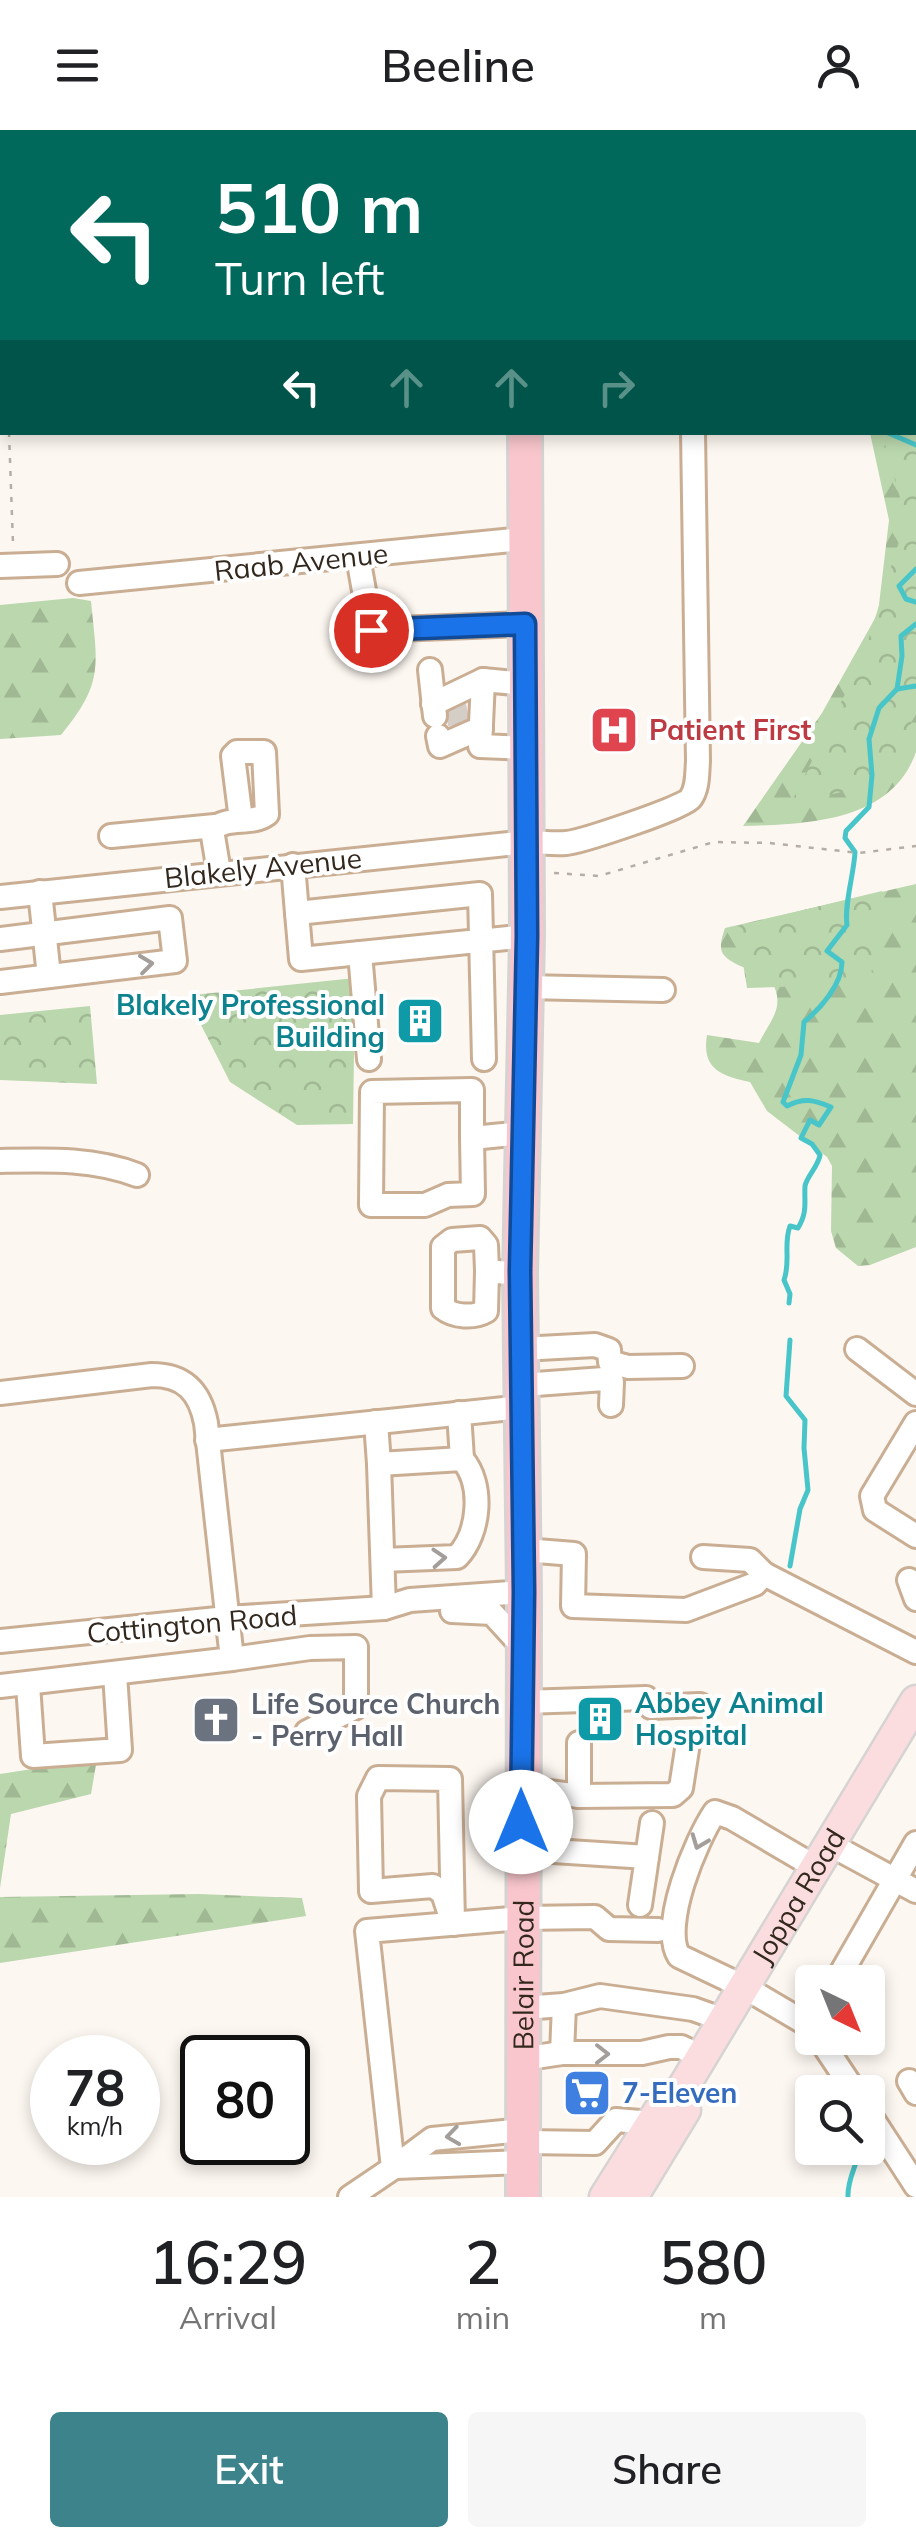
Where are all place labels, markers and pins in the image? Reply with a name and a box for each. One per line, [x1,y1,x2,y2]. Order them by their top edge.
pin [329,588,414,673]
hospital icon: Patient First [588,704,640,756]
place label: Patient First [649,712,812,747]
place label: Blakely Professional Building [116,987,385,1054]
building icon: Blakely Professional Building [394,995,446,1047]
place label: Abbey Animal Hospital [635,1685,824,1752]
place label: Life Source Church - Perry Hall [251,1686,500,1753]
building icon: Abbey Animal Hospital [574,1693,626,1745]
church icon: Life Source Church - Perry Hall [190,1694,242,1746]
supermarket icon: 7-Eleven [561,2067,613,2119]
place label: 7-Eleven [622,2075,737,2110]

